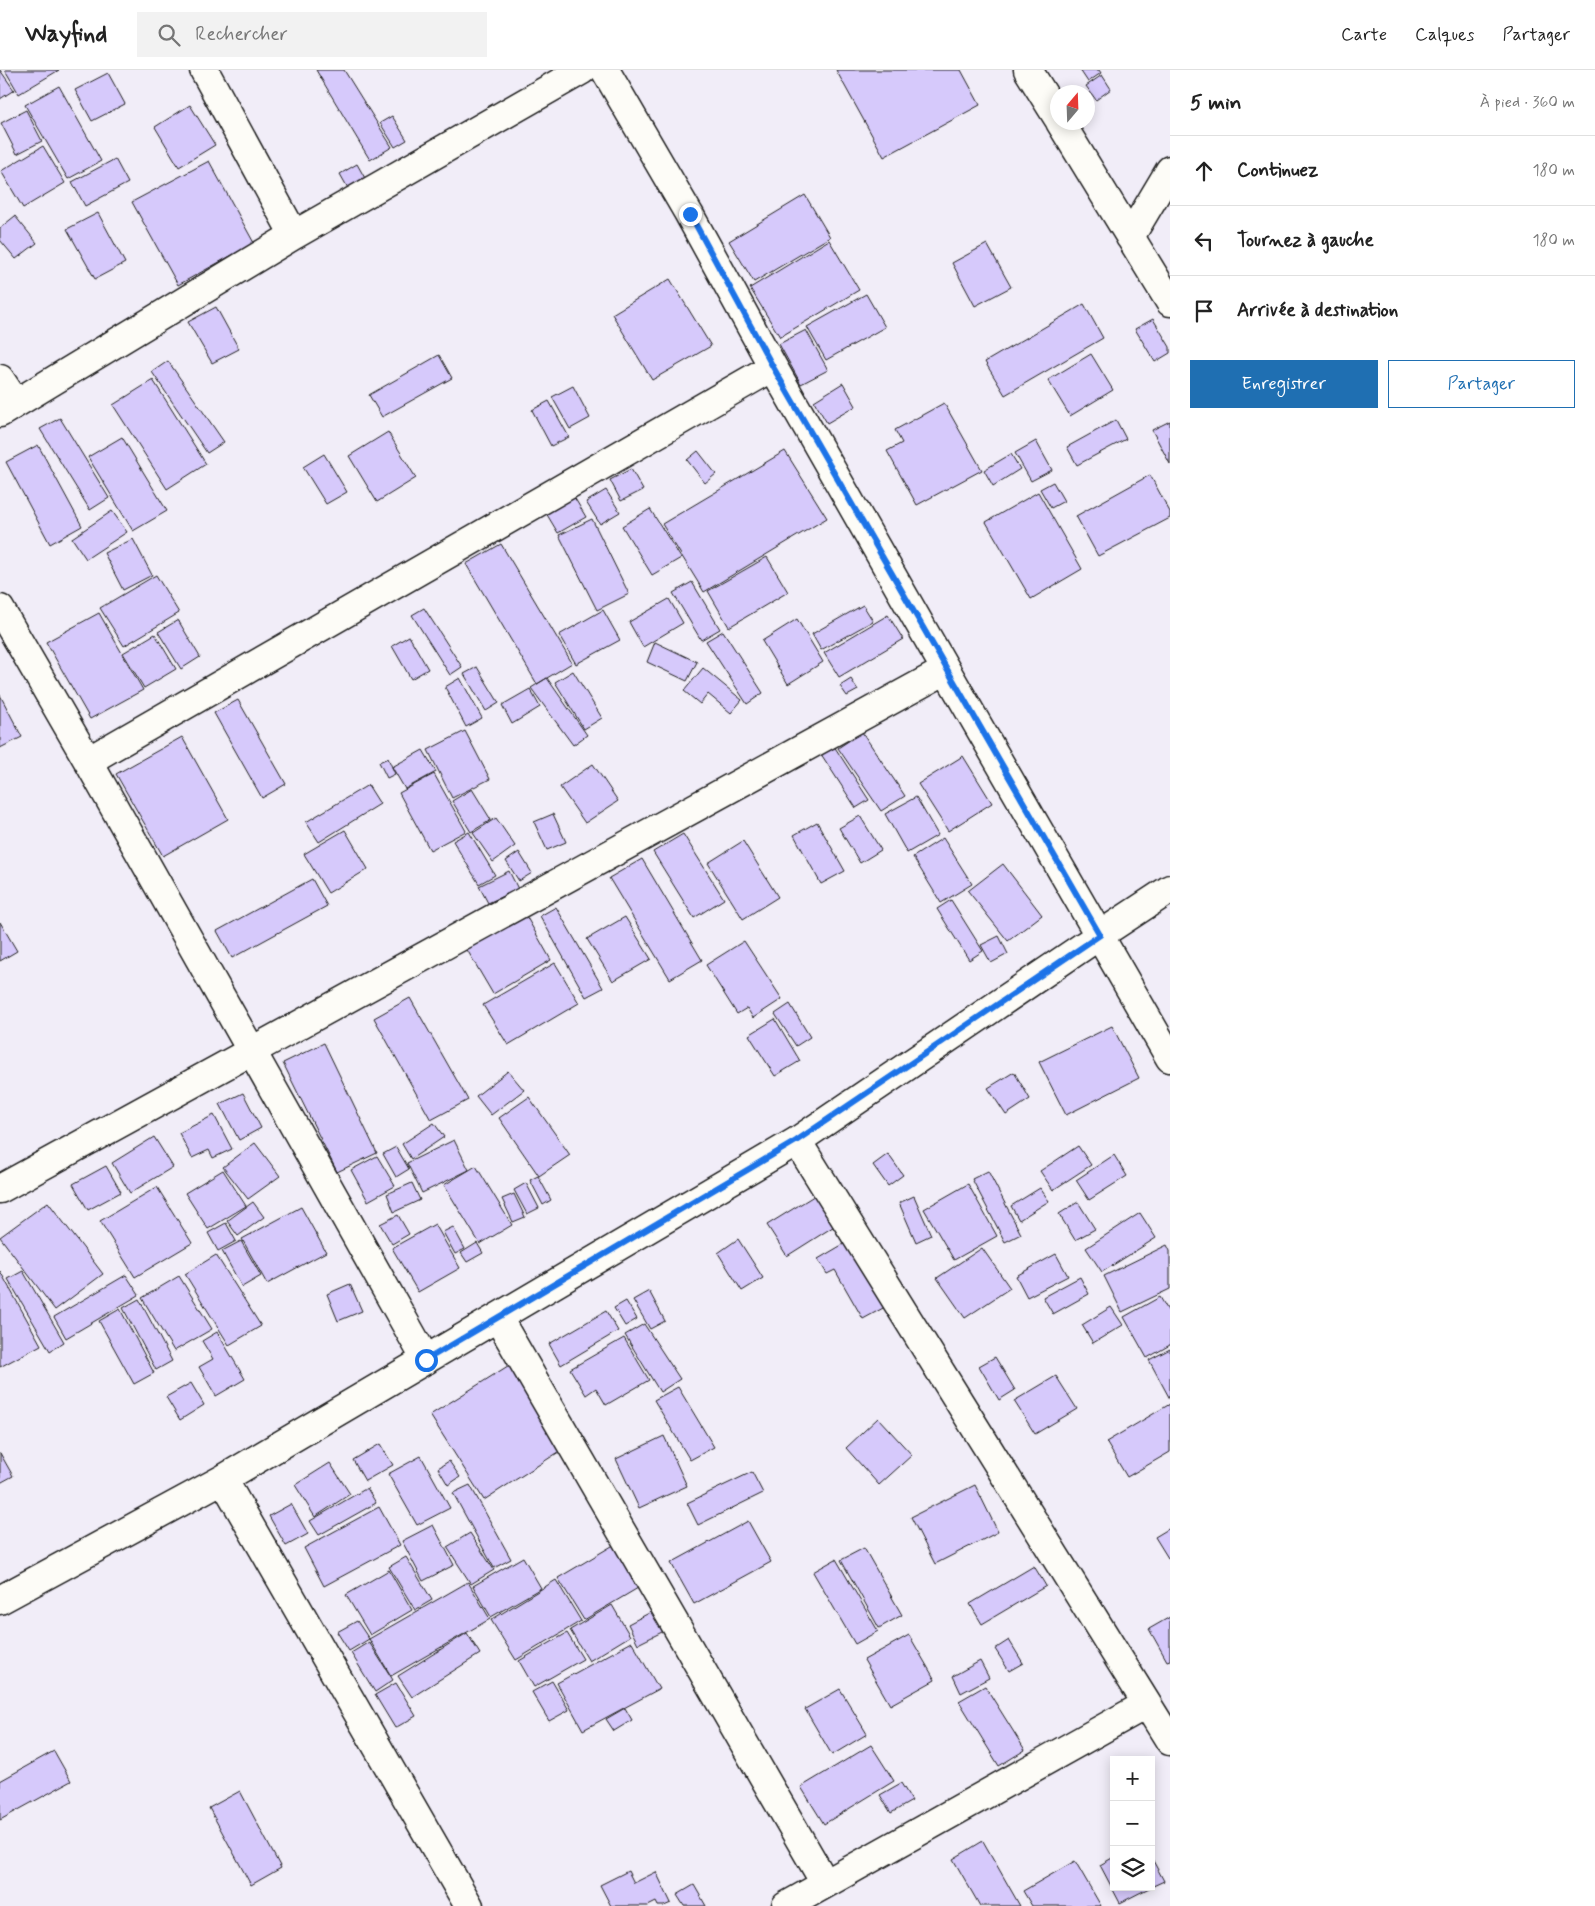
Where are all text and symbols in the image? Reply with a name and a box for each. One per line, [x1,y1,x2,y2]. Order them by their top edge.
search box [137,12,487,57]
text: Wayfind [25,19,107,50]
icon: search [155,21,183,49]
text: Rechercher [195,22,288,47]
text: Carte [1341,23,1387,47]
text: Calques [1415,23,1474,47]
text: Partager [1502,23,1570,47]
north arrow [1050,85,1095,130]
text: 5 min [1190,89,1242,117]
text: À pied · 360 m [1480,92,1575,113]
icon: ahead [1190,157,1218,185]
text: Continuez [1237,158,1318,183]
text: 180 m [1532,160,1575,181]
route end [679,203,702,226]
icon: left [1190,227,1218,255]
text: Tournez à gauche [1237,228,1374,253]
text: 180 m [1532,230,1575,251]
icon: arrive [1190,297,1218,325]
text: Arrivée à destination [1237,298,1398,323]
button: Enregistrer [1190,360,1378,408]
button: Partager [1388,360,1575,408]
route start [415,1349,438,1372]
map controls [1110,1756,1155,1891]
button: + [1110,1756,1155,1801]
button: − [1110,1801,1155,1846]
button: layers [1110,1846,1155,1891]

